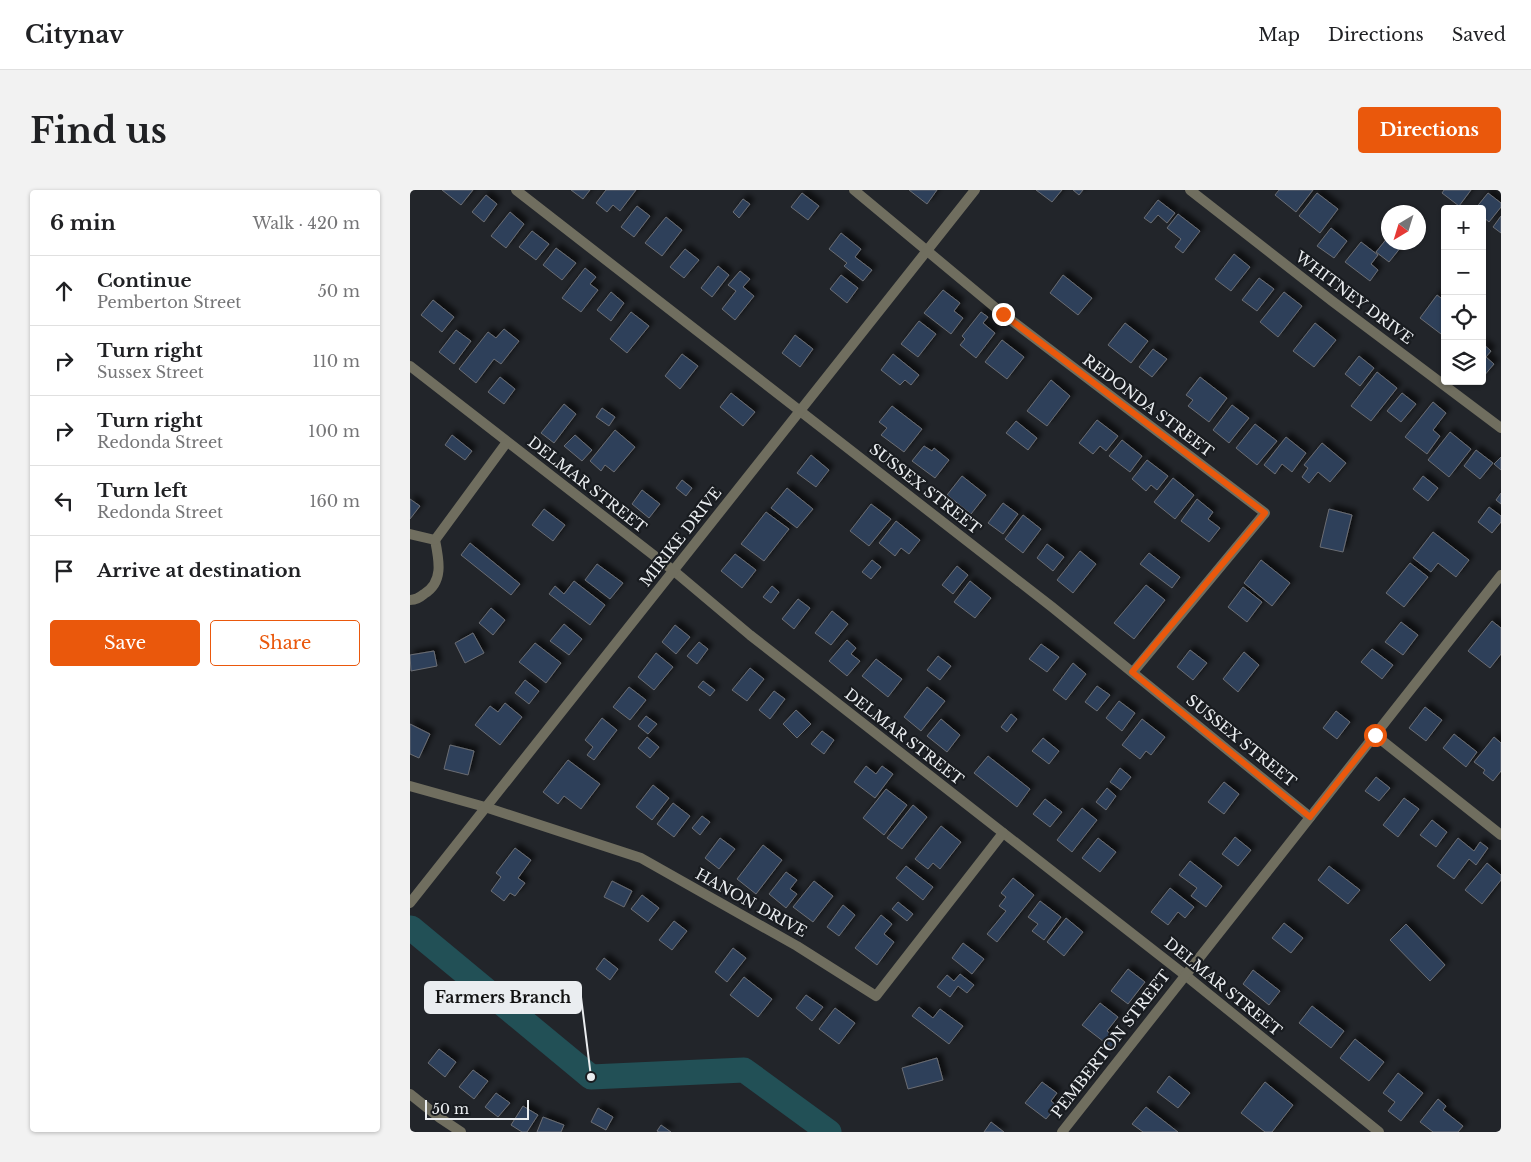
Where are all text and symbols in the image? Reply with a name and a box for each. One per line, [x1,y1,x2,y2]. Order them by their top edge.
text: Citynav [25,20,124,49]
text: Map [1258,24,1300,46]
text: Directions [1328,24,1424,46]
text: Saved [1452,24,1506,46]
button: Directions [1358,107,1501,153]
text: Find us [30,109,167,152]
north arrow [1381,205,1426,250]
map controls [1441,205,1486,385]
button: + [1441,205,1486,250]
text: 6 min [50,210,116,236]
text: Walk · 420 m [253,213,360,233]
street label: WHITNEY DRIVE [1291,246,1417,348]
button: − [1441,250,1486,295]
text: Continue [97,269,192,292]
icon: ahead [50,277,78,305]
text: 50 m [318,281,360,301]
text: Pemberton Street [97,292,241,312]
button: locate [1441,295,1486,340]
route end [992,303,1015,326]
text: Turn right [97,339,203,362]
button: layers [1441,340,1486,385]
icon: right [50,347,78,375]
street label: REDONDA STREET [1079,350,1217,461]
text: 110 m [313,351,360,371]
text: Sussex Street [97,362,204,382]
text: Turn right [97,409,203,432]
icon: right [50,417,78,445]
text: 100 m [308,421,360,441]
text: Redonda Street [97,432,223,452]
street label: DELMAR STREET [524,432,651,537]
street label: SUSSEX STREET [866,439,985,538]
text: Turn left [97,479,188,502]
street label: MIRIKE DRIVE [636,483,725,590]
icon: left [50,487,78,515]
text: 160 m [309,491,360,511]
text: Redonda Street [97,502,223,522]
icon: arrive [50,557,78,585]
text: Arrive at destination [97,559,301,582]
button: Save [50,620,200,666]
button: Share [210,620,360,666]
street label: DELMAR STREET [841,684,968,789]
street label: SUSSEX STREET [1182,690,1300,791]
route start [1364,724,1387,747]
street label: HANON DRIVE [692,864,810,941]
street label: DELMAR STREET [1161,933,1286,1040]
street label: PEMBERTON STREET [1047,966,1174,1121]
callout: Farmers Branch [425,982,581,1013]
text: Farmers Branch [435,987,572,1007]
scale bar [425,1097,529,1120]
text: 50 m [432,1100,469,1118]

